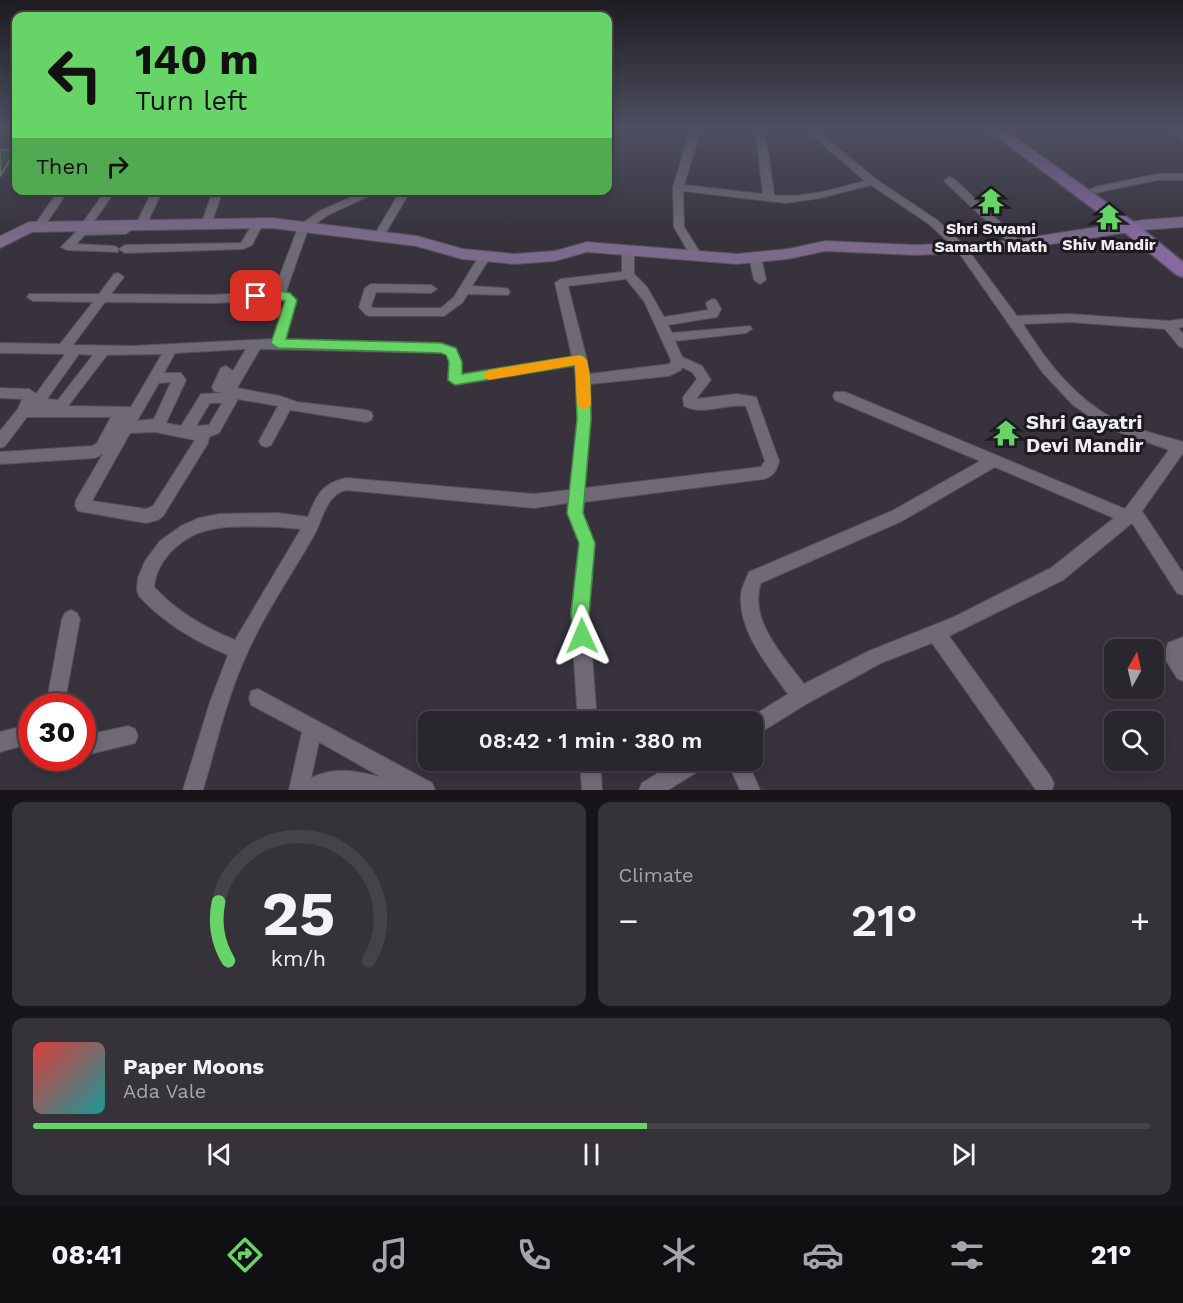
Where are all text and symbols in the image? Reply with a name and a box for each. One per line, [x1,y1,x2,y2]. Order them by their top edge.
text: 140 m [135,35,259,84]
icon: left [36,36,114,114]
text: Turn left [135,85,247,117]
icon: right [101,150,134,183]
text: Then [36,154,89,179]
temple icon: Shri Swami Samarth Math [976,186,1006,216]
temple icon: Shiv Mandir [1094,202,1124,232]
place label: Shri Swami Samarth Math [935,219,1047,256]
place label: Shiv Mandir [1062,235,1156,254]
pin [230,270,281,321]
icon: arrive [239,279,272,312]
place label: Shri Gayatri Devi Mandir [1026,410,1144,457]
temple icon: Shri Gayatri Devi Mandir [991,418,1021,448]
position arrow [550,604,614,668]
north arrow [1104,639,1164,699]
map controls [1104,639,1164,771]
speed limit sign: 30 [18,693,96,771]
button: search [1104,711,1164,771]
text: 08:42 · 1 min · 380 m [479,728,702,753]
text: Climate [619,863,694,887]
text: 25 [262,877,336,950]
text: 21° [851,894,918,947]
text: − [619,901,638,940]
text: + [1130,901,1150,940]
text: km/h [271,946,326,971]
text: Paper Moons [123,1054,264,1079]
text: Ada Vale [123,1079,206,1103]
icon: previous [203,1138,236,1171]
icon: pause [575,1138,608,1171]
icon: next [947,1138,980,1171]
icon: directions [224,1234,266,1276]
icon: music [369,1234,411,1276]
icon: phone [513,1234,555,1276]
icon: climate [658,1234,700,1276]
icon: car [802,1234,844,1276]
icon: filters [946,1234,988,1276]
text: 08:41 [51,1239,122,1271]
text: 21° [1091,1239,1132,1271]

